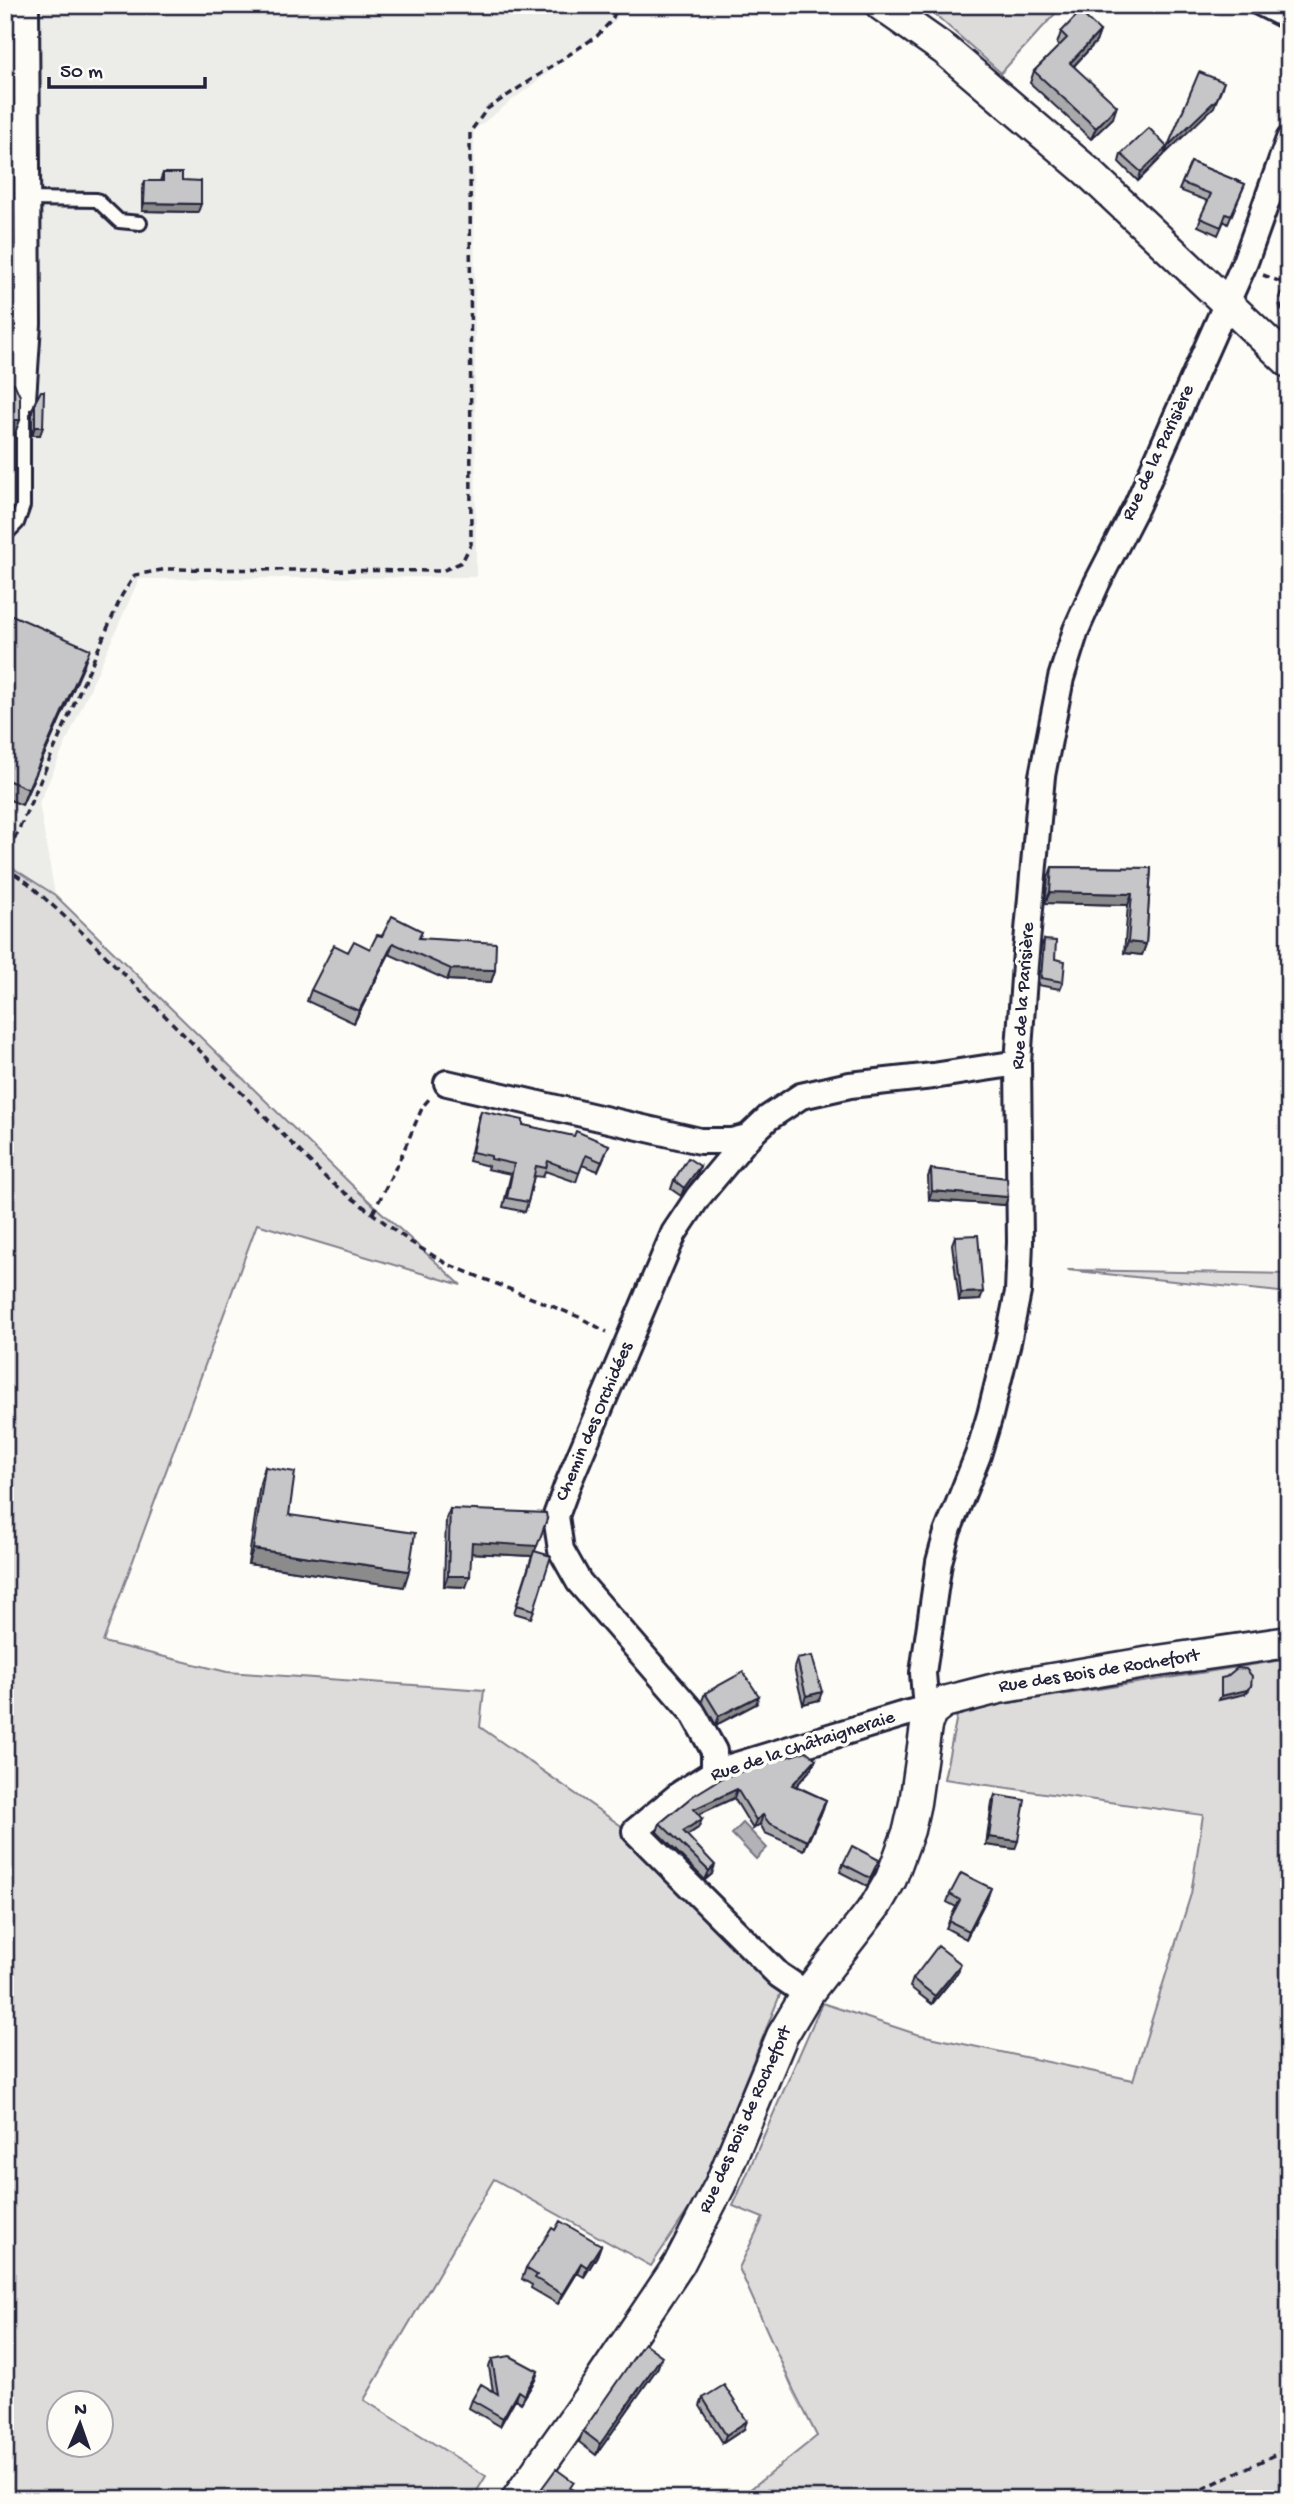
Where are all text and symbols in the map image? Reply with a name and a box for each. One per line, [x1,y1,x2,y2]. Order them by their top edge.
scale bar [49,46,205,90]
text: 50 m [60,61,103,86]
street label: Rue de la Parisière [1117,381,1201,525]
street label: Rue de la Parisière [1007,922,1041,1070]
street label: Chemin des Orchidées [551,1338,639,1505]
street label: Rue des Bois de Rochefort [997,1644,1203,1699]
street label: Rue de la Châtaigneraie [708,1706,898,1788]
street label: Rue des Bois de Rochefort [694,2021,799,2217]
north arrow [46,2388,116,2458]
text: N [74,2399,87,2422]

